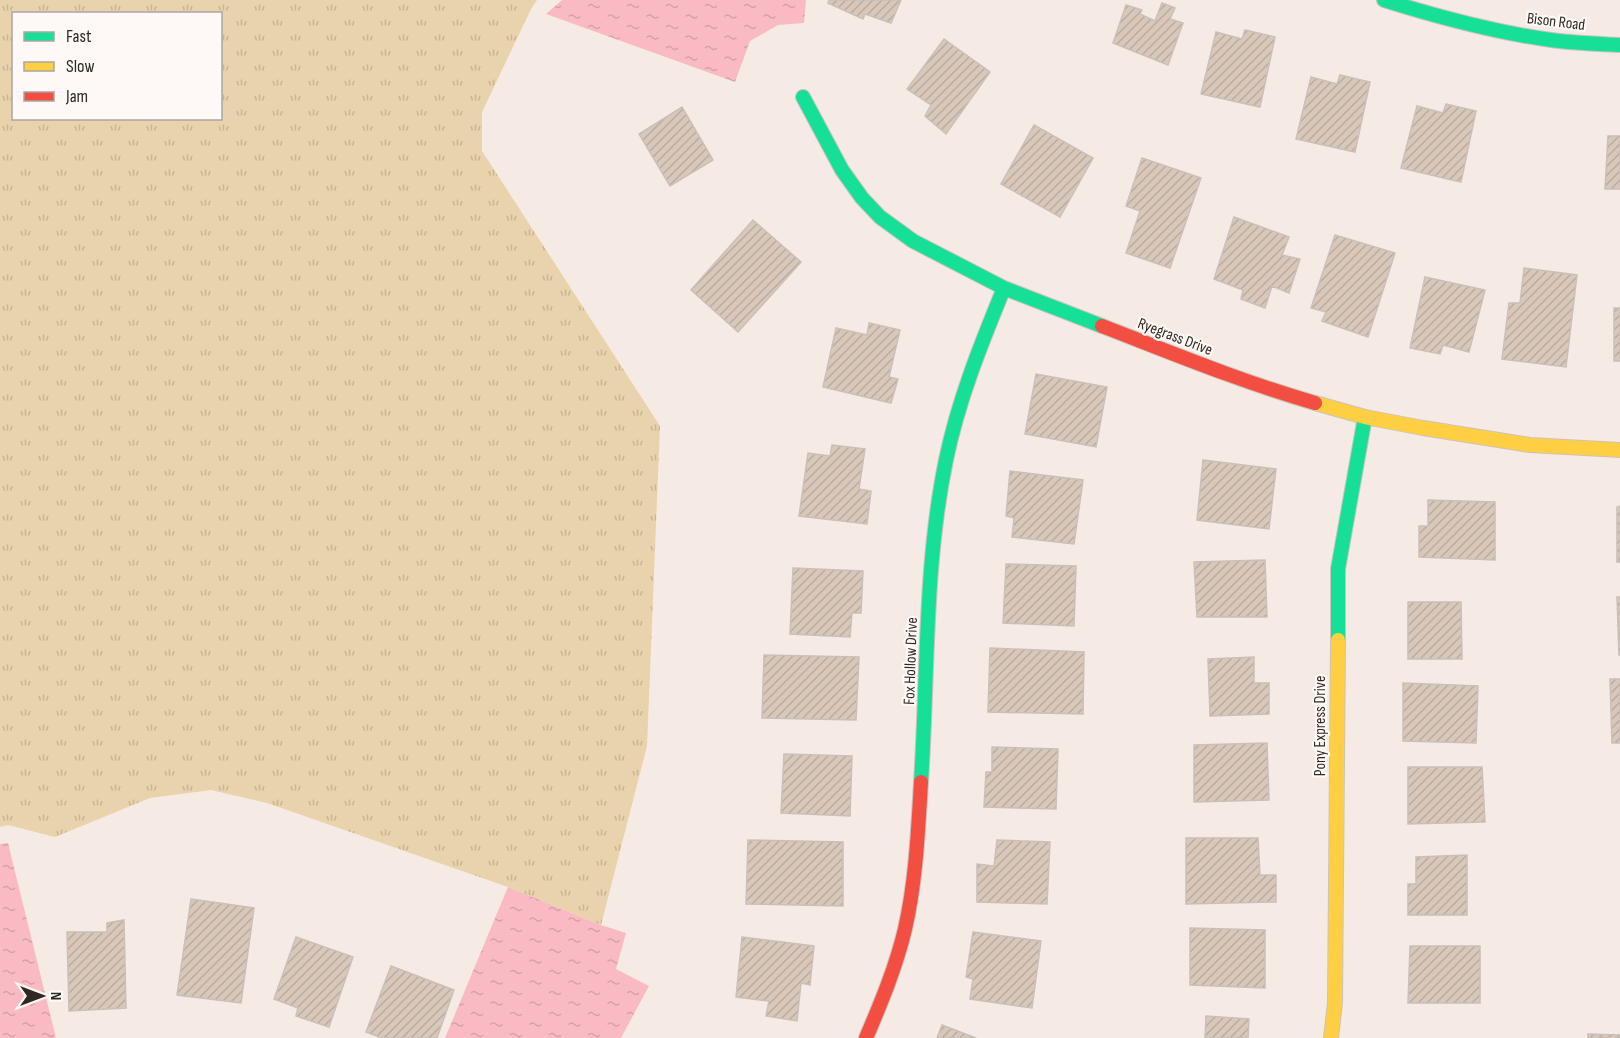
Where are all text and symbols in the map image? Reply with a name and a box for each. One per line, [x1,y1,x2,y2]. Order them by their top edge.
street label: Bison Road [1526,9,1586,35]
legend [12,12,222,120]
text: Fast [66,26,92,47]
text: Slow [66,56,95,77]
text: Jam [65,86,88,107]
street label: Ryegrass Drive [1135,314,1215,360]
street label: Fox Hollow Drive [900,617,922,705]
street label: Pony Express Drive [1311,676,1330,776]
north arrow [12,966,72,1026]
text: N [46,992,65,1000]

